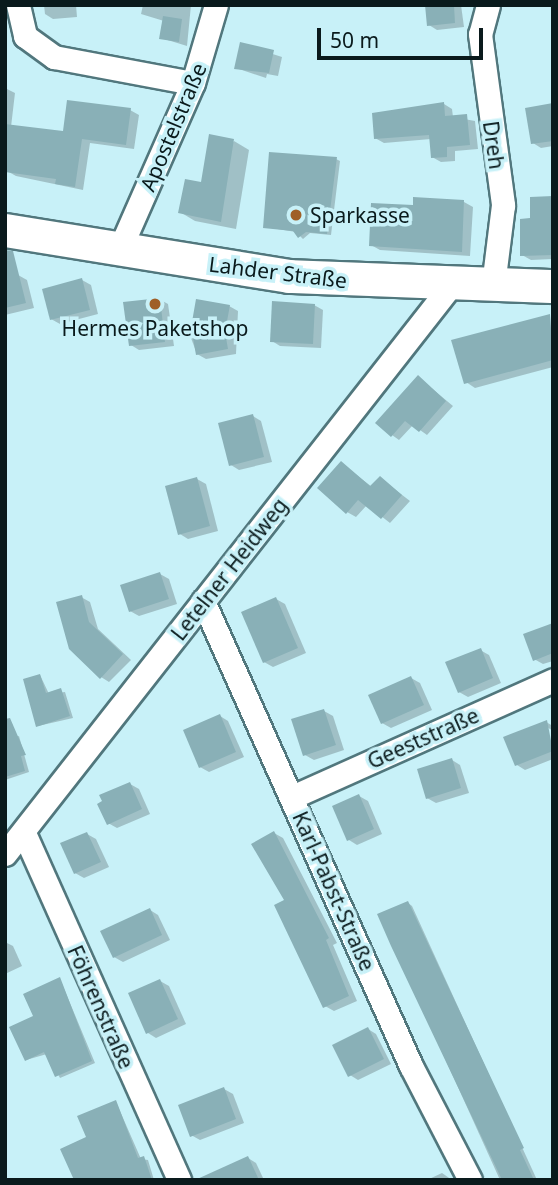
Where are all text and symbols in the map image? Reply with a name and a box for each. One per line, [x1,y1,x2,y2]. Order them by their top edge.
scale bar [320,14,486,58]
text: 50 m [330,26,379,54]
street label: Apostelstraße [135,59,211,195]
street label: Dreh [478,119,510,171]
place label: Sparkasse [310,202,410,228]
marker: Sparkasse [288,207,304,223]
street label: Lahder Straße [208,251,348,293]
marker: Hermes Paketshop [147,296,163,312]
place label: Hermes Paketshop [62,315,248,341]
street label: Letelner Heidweg [166,493,292,645]
street label: Geeststraße [363,702,483,774]
street label: Karl-Pabst-Straße [288,807,380,975]
street label: Föhrenstraße [63,941,139,1073]

